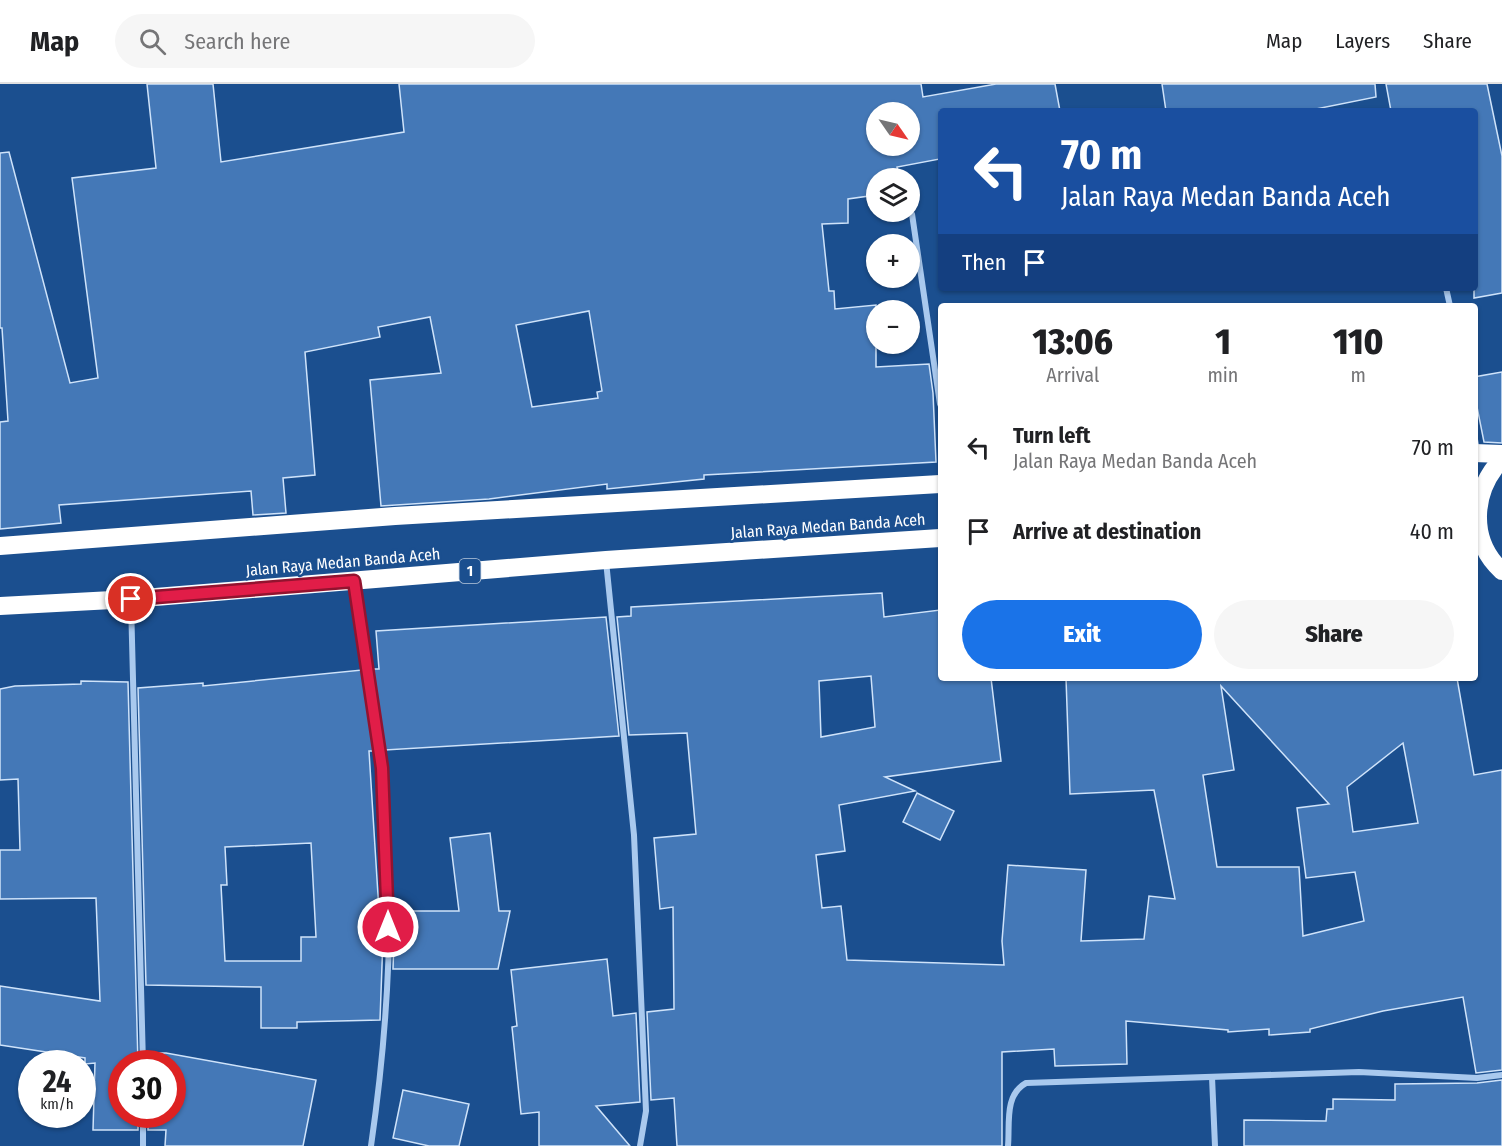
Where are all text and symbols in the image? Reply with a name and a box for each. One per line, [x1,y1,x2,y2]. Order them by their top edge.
search box [115,14,535,68]
text: Map [30,25,79,58]
icon: search [136,25,169,58]
text: Search here [184,28,290,55]
text: Map [1266,28,1302,54]
text: Layers [1335,28,1390,54]
text: Share [1423,28,1472,54]
north arrow [866,102,920,156]
map controls [866,102,920,354]
text: 70 m [1061,130,1142,180]
icon: left [962,132,1040,210]
button: layers [866,168,920,222]
text: Jalan Raya Medan Banda Aceh [1061,181,1391,213]
button: + [866,234,920,288]
icon: arrive [1018,246,1051,279]
text: Then [962,249,1006,276]
button: − [866,300,920,354]
text: 13:06 [1033,320,1113,364]
text: 1 [1215,320,1231,364]
text: 110 [1333,320,1383,364]
text: Arrival [1046,363,1099,387]
text: min [1207,363,1238,387]
text: m [1351,363,1366,387]
text: Turn left [1013,422,1091,449]
icon: left [962,431,995,464]
text: 70 m [1412,434,1454,461]
text: Jalan Raya Medan Banda Aceh [1013,449,1257,473]
street label: Jalan Raya Medan Banda Aceh [730,510,926,542]
icon: arrive [962,515,995,548]
text: Arrive at destination [1013,518,1201,545]
text: 40 m [1410,518,1454,545]
street label: Jalan Raya Medan Banda Aceh [245,544,441,580]
road number: 1 [460,559,480,583]
pin [105,573,156,624]
icon: arrive [114,582,147,615]
button: Exit [962,600,1202,669]
button: Share [1214,600,1454,669]
position arrow [356,895,420,959]
speed limit sign: 30 [108,1050,186,1128]
text: 24 [43,1064,71,1100]
text: km/h [40,1095,74,1113]

